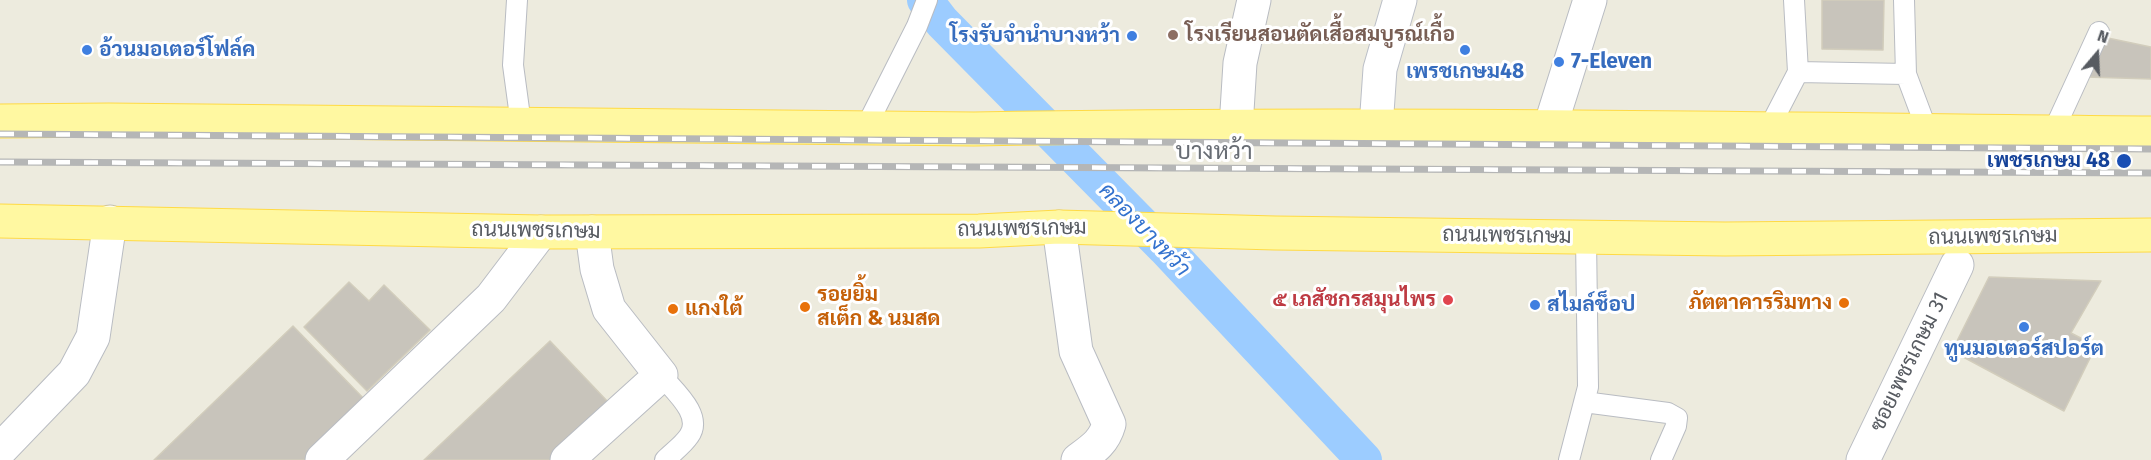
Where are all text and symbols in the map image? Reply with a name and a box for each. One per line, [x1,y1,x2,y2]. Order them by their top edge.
place label: โรงเรียนสอนตัดเสื้อสมบูรณ์เกื้อ [1185,22,1455,48]
place label: โรงรับจำนำบางหว้า [950,23,1120,49]
north arrow [2067,24,2127,84]
text: N [2095,26,2111,47]
marker: โรงเรียนสอนตัดเสื้อสมบูรณ์เกื้อ [1166,28,1180,42]
marker: โรงรับจำนำบางหว้า [1125,29,1139,43]
place label: อ้วนมอเตอร์โฟล์ค [99,37,255,63]
marker: อ้วนมอเตอร์โฟล์ค [80,43,94,57]
marker: เพรชเกษม48 [1458,43,1472,57]
place label: 7-Eleven [1571,49,1652,75]
marker: 7-Eleven [1552,55,1566,69]
place label: เพรชเกษม48 [1406,59,1524,85]
district label: บางหว้า [1175,138,1253,166]
place label: เพชรเกษม 48 [1987,148,2110,174]
marker: เพชรเกษม 48 [2115,152,2133,170]
water label: คลองบางหว้า [1093,178,1195,282]
street label: ถนนเพชรเกษม [957,215,1087,243]
street label: ถนนเพชรเกษม [471,217,601,245]
street label: ถนนเพชรเกษม [1442,222,1572,250]
street label: ถนนเพชรเกษม [1928,223,2058,251]
place label: รอยยิ้ม สเต็ก & นมสด [817,282,940,332]
place label: ๕ เภสัชกรสมุนไพร [1272,287,1436,313]
street label: ซอยเพชรเกษม 31 [1865,288,1955,436]
place label: ภัตตาคารริมทาง [1689,290,1832,316]
place label: สไมล์ช็อป [1547,292,1635,318]
marker: ๕ เภสัชกรสมุนไพร [1441,293,1455,307]
place label: แกงใต้ [685,296,743,322]
marker: ภัตตาคารริมทาง [1837,296,1851,310]
marker: สไมล์ช็อป [1528,298,1542,312]
marker: รอยยิ้ม สเต็ก & นมสด [798,300,812,314]
marker: แกงใต้ [666,302,680,316]
marker: ทูนมอเตอร์สปอร์ต [2017,320,2031,334]
place label: ทูนมอเตอร์สปอร์ต [1944,336,2104,362]

